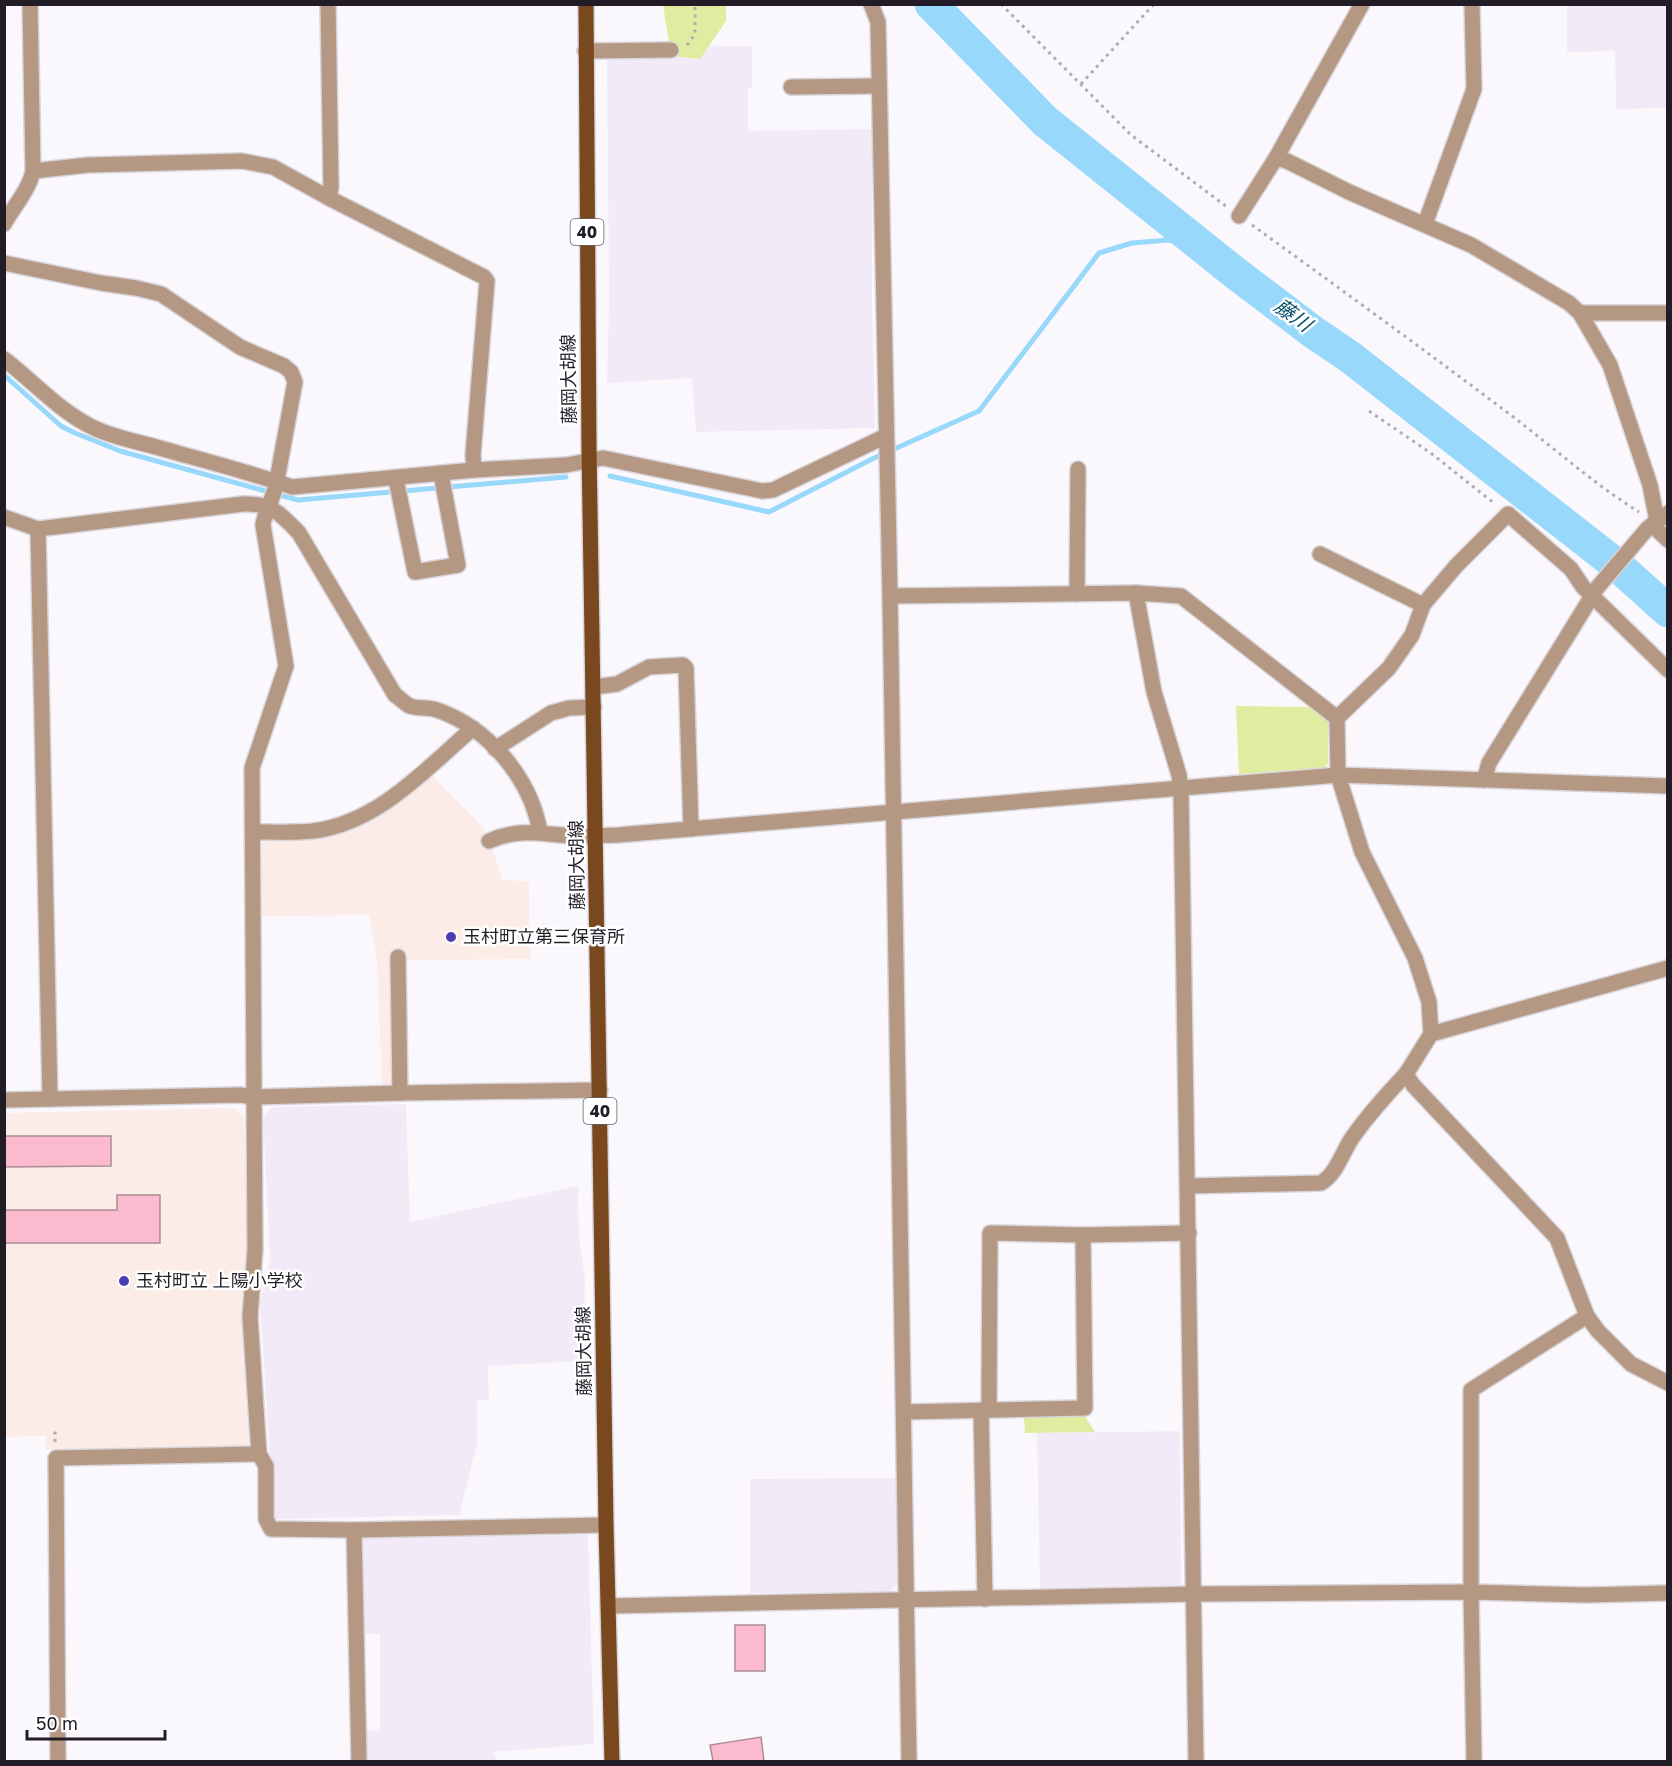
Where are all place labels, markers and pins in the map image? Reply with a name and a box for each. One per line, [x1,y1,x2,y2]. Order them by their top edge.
place label: 玉村町立第三保育所 [463,925,625,947]
marker: 玉村町立第三保育所 [444,930,458,944]
place label: 玉村町立 上陽小学校 [136,1269,303,1291]
marker: 玉村町立 上陽小学校 [117,1274,131,1288]

